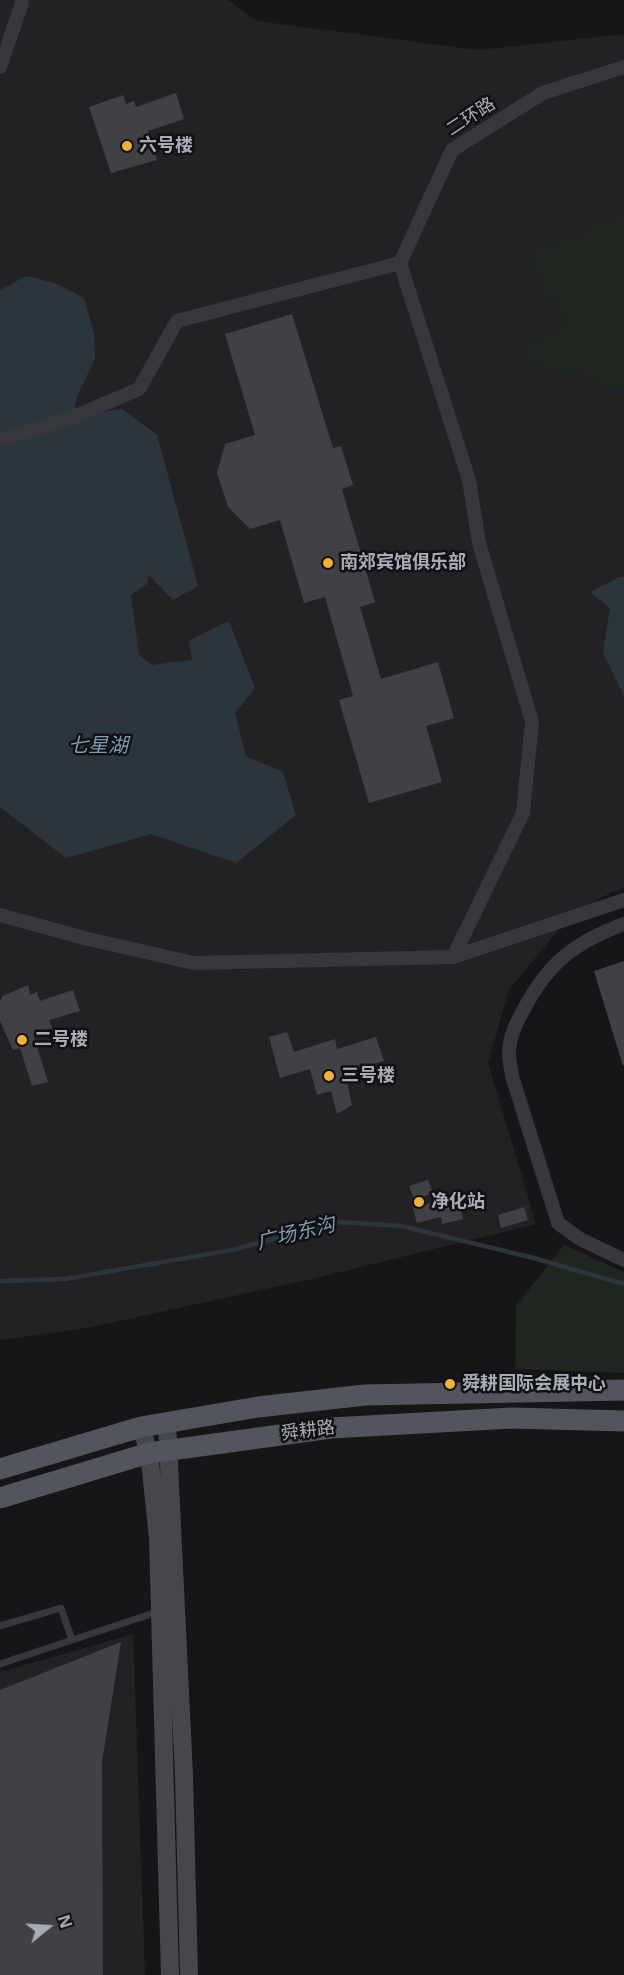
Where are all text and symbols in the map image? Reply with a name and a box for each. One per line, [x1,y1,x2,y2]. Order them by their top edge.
street label: 二环路 [442,93,500,141]
place label: 六号楼 [139,135,193,157]
marker: 六号楼 [120,139,134,153]
place label: 南郊宾馆俱乐部 [340,552,466,574]
marker: 南郊宾馆俱乐部 [321,556,335,570]
water label: 七星湖 [68,734,128,758]
place label: 二号楼 [34,1029,88,1051]
marker: 二号楼 [15,1033,29,1047]
place label: 三号楼 [341,1065,395,1087]
marker: 三号楼 [322,1069,336,1083]
place label: 净化站 [431,1191,485,1213]
marker: 净化站 [412,1195,426,1209]
water label: 广场东沟 [254,1213,338,1255]
place label: 舜耕国际会展中心 [462,1373,606,1395]
marker: 舜耕国际会展中心 [443,1377,457,1391]
street label: 舜耕路 [280,1417,336,1445]
north arrow [18,1897,78,1957]
text: N [53,1912,78,1931]

